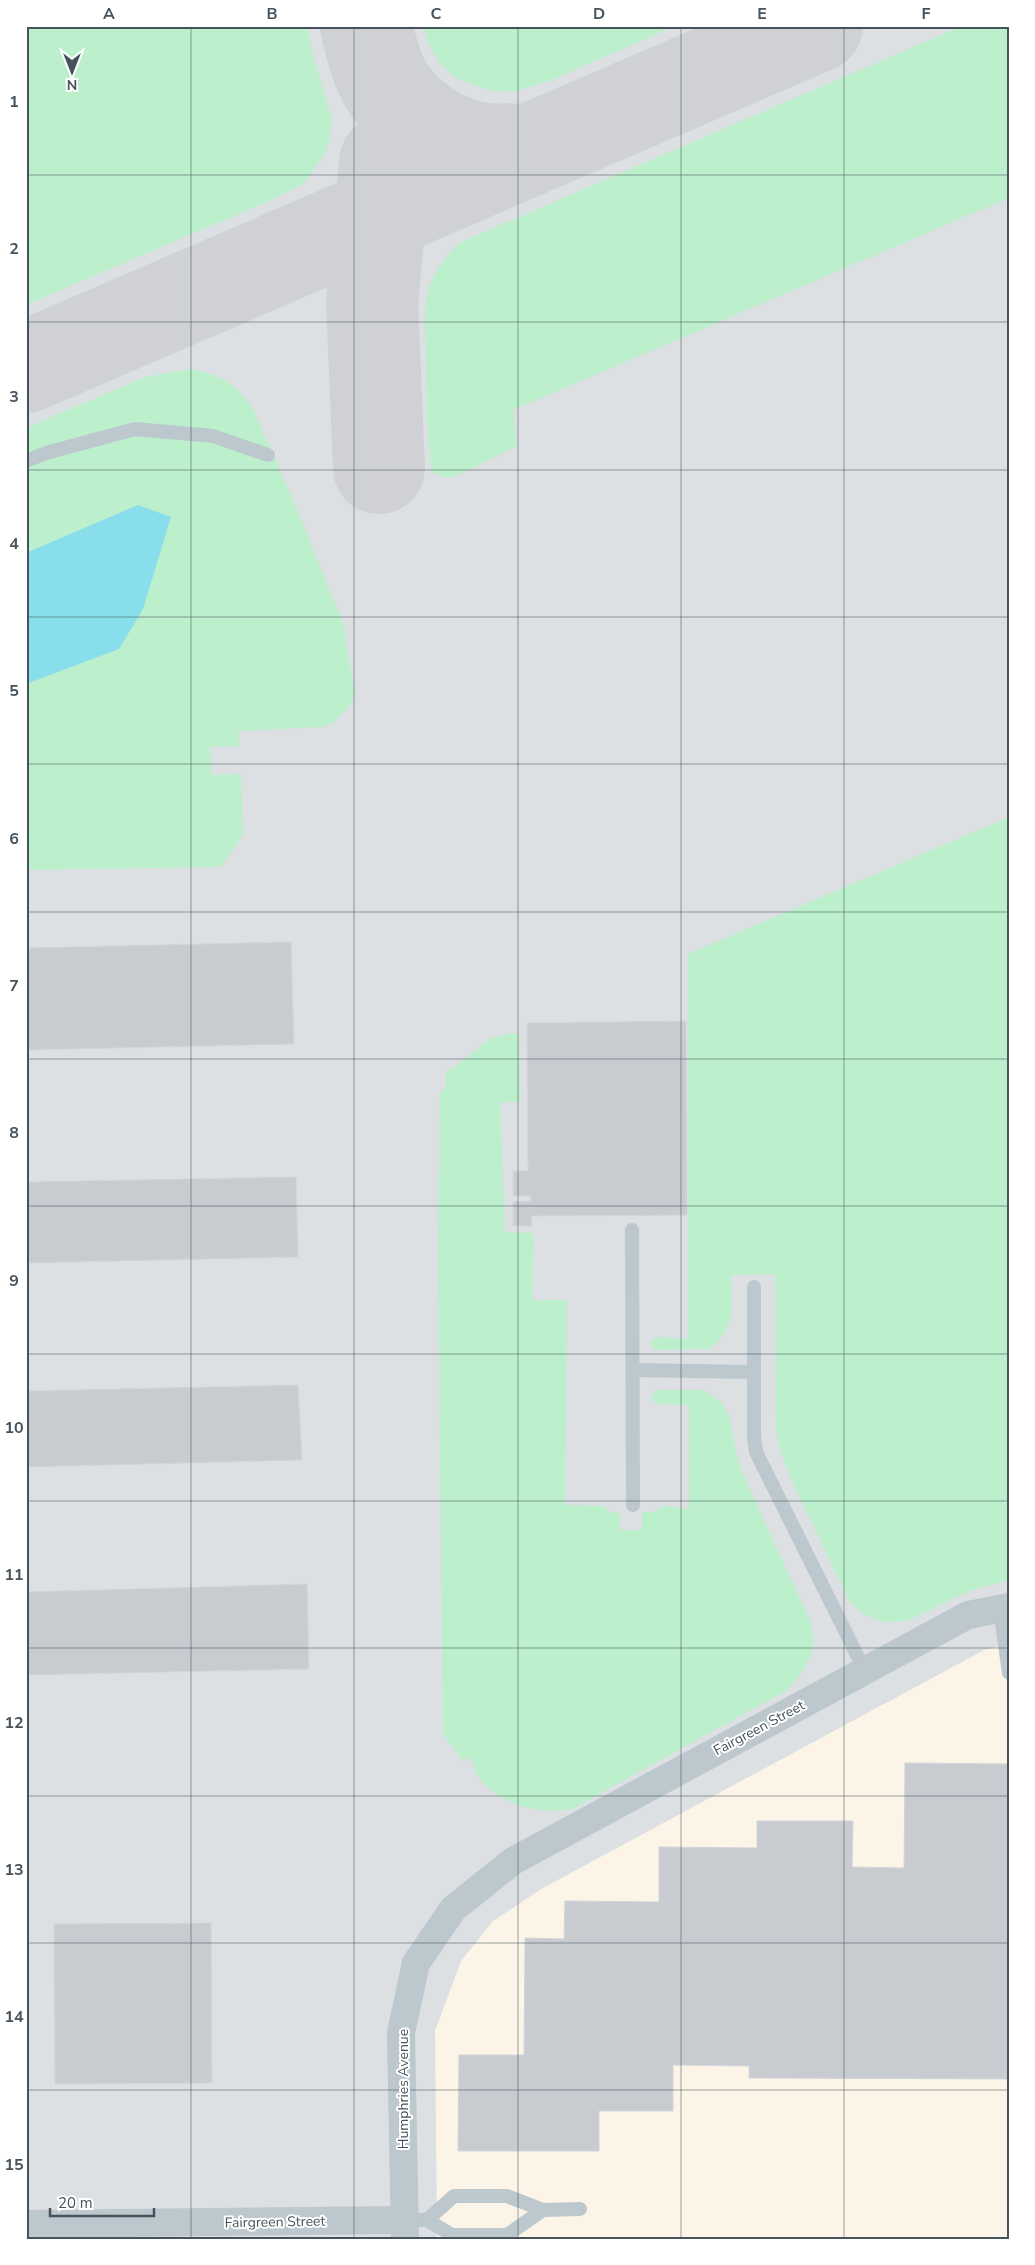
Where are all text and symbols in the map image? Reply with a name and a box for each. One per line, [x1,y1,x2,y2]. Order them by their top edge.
text: A [103,3,115,25]
text: B [266,3,278,25]
text: C [431,3,442,25]
text: D [593,3,605,25]
text: E [757,3,767,25]
text: F [922,3,931,25]
north arrow [48,48,98,98]
text: N [67,75,77,94]
text: 1 [9,91,19,113]
text: 2 [9,238,19,260]
text: 3 [9,386,19,408]
text: 4 [9,533,19,555]
text: 5 [9,680,19,702]
text: 6 [9,828,19,850]
text: 7 [9,975,19,997]
text: 8 [9,1122,19,1144]
text: 9 [9,1270,19,1292]
text: 10 [4,1417,24,1439]
text: 11 [4,1564,24,1586]
street label: Fairgreen Street [710,1696,808,1760]
text: 12 [4,1712,24,1734]
text: 13 [4,1859,24,1881]
text: 14 [4,2006,24,2028]
street label: Humphries Avenue [394,2029,413,2149]
text: 15 [4,2154,24,2176]
scale bar [50,2185,154,2217]
text: 20 m [58,2193,93,2213]
street label: Fairgreen Street [224,2212,326,2232]

